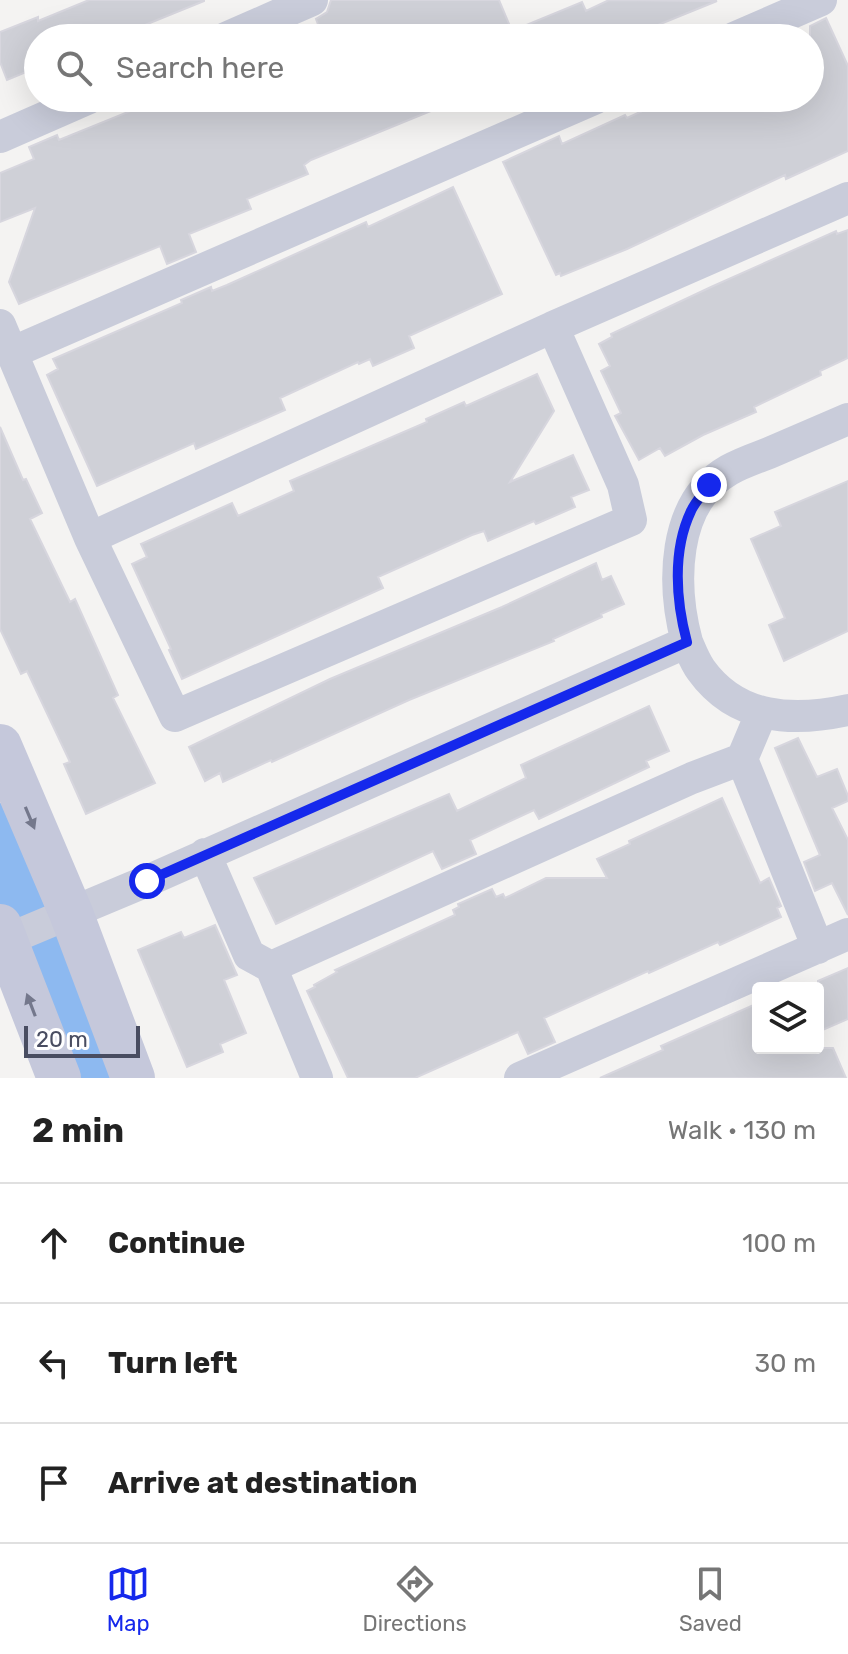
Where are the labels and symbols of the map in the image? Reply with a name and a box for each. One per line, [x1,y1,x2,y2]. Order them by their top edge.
route end [691,467,727,503]
one-way arrow [24,806,37,830]
route start [129,863,165,899]
one-way arrow [24,993,37,1017]
scale bar [24,1022,140,1058]

